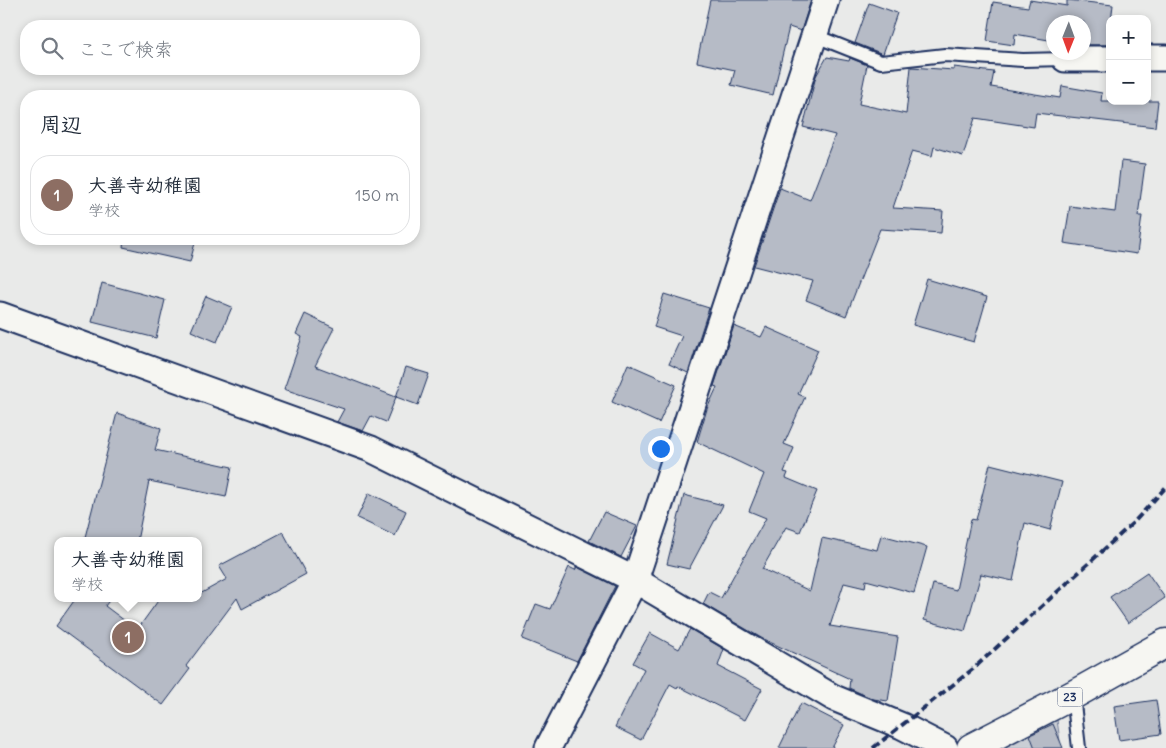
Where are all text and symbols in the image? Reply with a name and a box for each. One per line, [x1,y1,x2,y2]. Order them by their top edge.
north arrow [1046,15,1091,60]
map controls [1106,15,1151,105]
button: + [1106,15,1151,60]
search box [20,20,420,75]
icon: search [38,34,66,62]
text: ここで検索 [78,37,173,61]
button: − [1106,60,1151,105]
text: 周辺 [40,111,82,138]
text: 大善寺幼稚園 [88,173,202,197]
text: 1 [54,185,60,205]
text: 150 m [355,185,399,205]
text: 学校 [88,200,120,220]
your location [648,436,674,462]
popup [54,537,202,602]
text: 大善寺幼稚園 [71,547,185,571]
text: 学校 [71,574,103,594]
pin: 1 [112,618,144,656]
road number: 23 [1058,688,1082,706]

